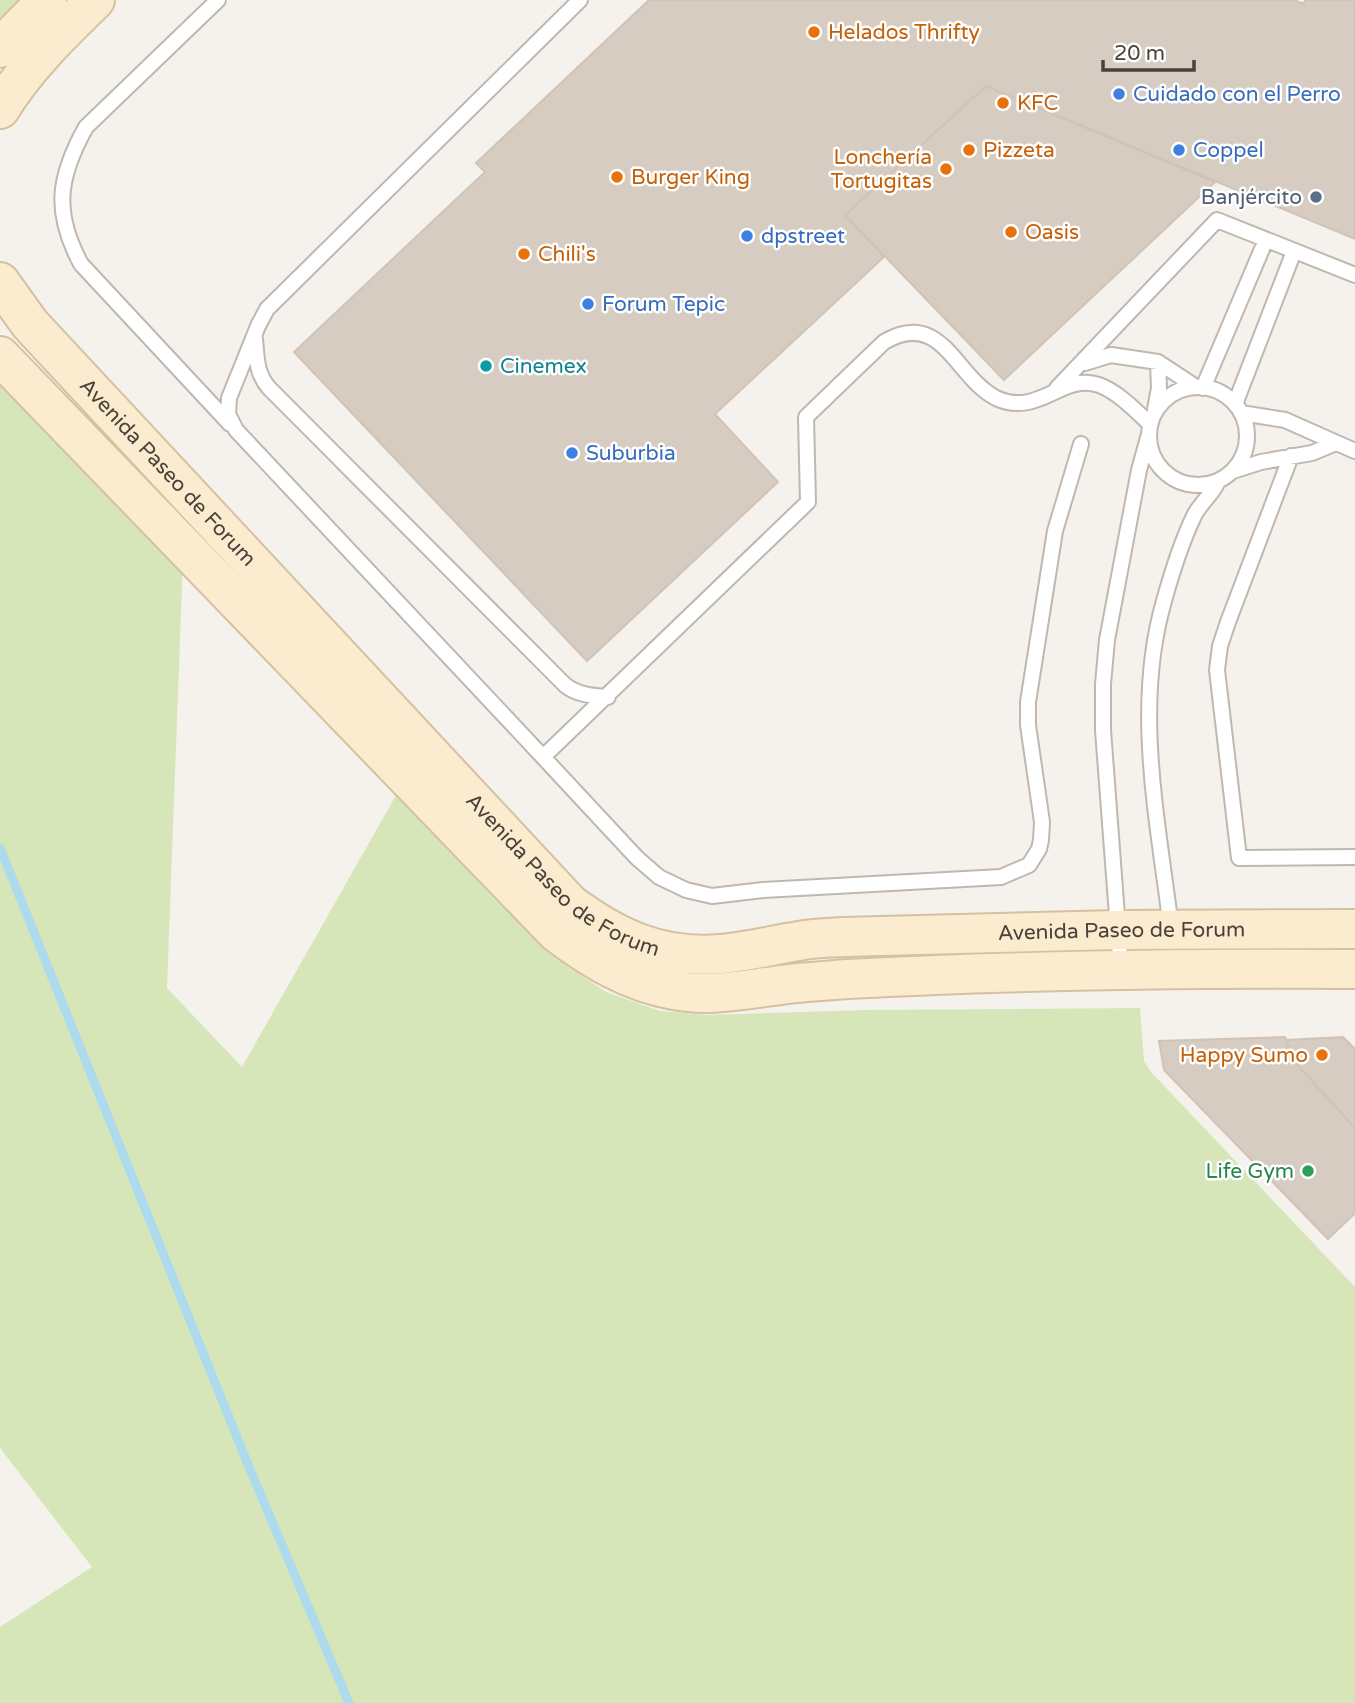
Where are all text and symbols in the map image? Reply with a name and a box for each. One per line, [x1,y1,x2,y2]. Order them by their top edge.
place label: Helados Thrifty [828,20,980,45]
marker: Helados Thrifty [806,24,822,40]
scale bar [1103,28,1194,72]
text: 20 m [1114,41,1165,66]
place label: Cuidado con el Perro [1133,82,1341,107]
marker: Cuidado con el Perro [1111,86,1127,102]
place label: KFC [1017,91,1058,116]
marker: KFC [995,95,1011,111]
place label: Pizzeta [983,138,1055,163]
place label: Coppel [1193,138,1264,163]
marker: Pizzeta [961,142,977,158]
marker: Coppel [1171,142,1187,158]
place label: Lonchería Tortugitas [831,145,932,194]
marker: Lonchería Tortugitas [938,161,954,177]
place label: Burger King [631,165,750,190]
marker: Burger King [609,169,625,185]
place label: Banjército [1201,185,1302,210]
marker: Banjército [1308,189,1324,205]
place label: Oasis [1025,220,1079,245]
place label: dpstreet [761,224,845,249]
marker: Oasis [1003,224,1019,240]
marker: dpstreet [739,228,755,244]
place label: Chili's [538,242,596,267]
marker: Chili's [516,246,532,262]
place label: Forum Tepic [602,292,725,317]
marker: Forum Tepic [580,296,596,312]
place label: Cinemex [500,354,587,379]
marker: Cinemex [478,358,494,374]
street label: Avenida Paseo de Forum [74,373,261,571]
place label: Suburbia [586,441,676,466]
marker: Suburbia [564,445,580,461]
street label: Avenida Paseo de Forum [461,788,663,962]
street label: Avenida Paseo de Forum [998,917,1245,946]
place label: Happy Sumo [1180,1043,1308,1068]
marker: Happy Sumo [1314,1047,1330,1063]
place label: Life Gym [1205,1159,1294,1184]
marker: Life Gym [1300,1163,1316,1179]

